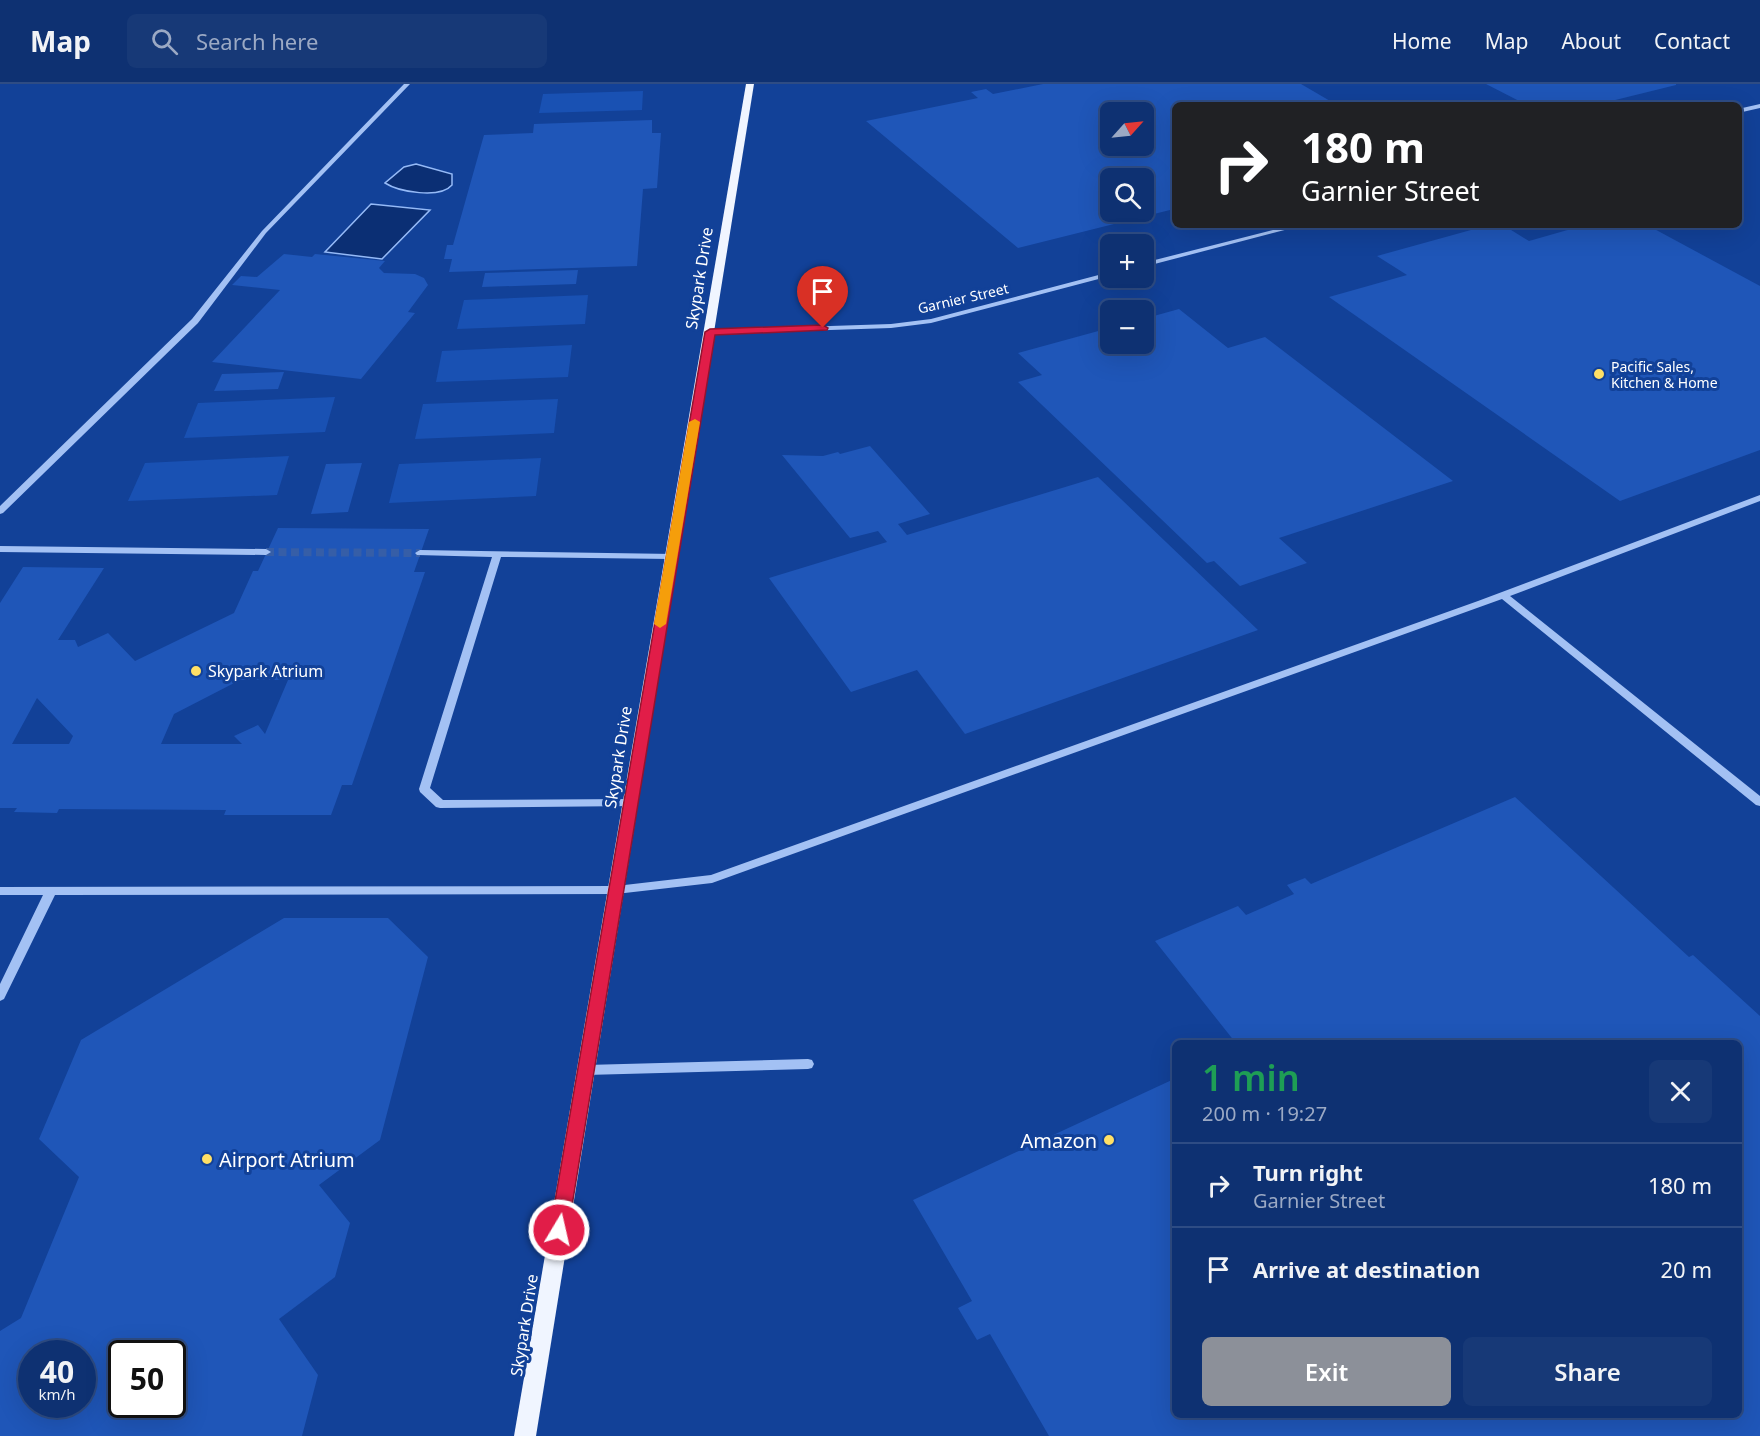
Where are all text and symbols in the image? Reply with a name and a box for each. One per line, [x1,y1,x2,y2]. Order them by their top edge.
search box [127,14,547,68]
text: Map [30,22,91,60]
icon: search [148,25,181,58]
text: Search here [196,26,318,56]
text: Home [1392,27,1452,55]
text: Map [1485,27,1528,55]
text: About [1561,27,1621,55]
text: Contact [1654,27,1730,55]
north arrow [1100,102,1154,156]
map controls [1100,102,1154,354]
text: 180 m [1301,118,1425,175]
icon: right [1202,126,1280,204]
button: search [1100,168,1154,222]
text: Garnier Street [1301,172,1479,209]
street label: Skypark Drive [680,225,718,331]
button: + [1100,234,1154,288]
pin [797,266,848,328]
icon: arrive [806,275,839,308]
street label: Garnier Street [916,278,1010,318]
button: − [1100,300,1154,354]
place label: Pacific Sales, Kitchen & Home [1611,357,1718,392]
marker: Pacific Sales, Kitchen & Home [1592,367,1606,381]
place label: Skypark Atrium [208,660,323,682]
marker: Skypark Atrium [189,664,203,678]
street label: Skypark Drive [599,704,637,810]
text: 1 min [1202,1053,1300,1102]
button: close [1649,1060,1712,1123]
text: 200 m · 19:27 [1202,1100,1327,1127]
place label: Amazon [1020,1127,1097,1154]
marker: Amazon [1102,1133,1116,1147]
place label: Airport Atrium [219,1146,355,1173]
marker: Airport Atrium [200,1152,214,1166]
text: Turn right [1253,1157,1363,1187]
icon: right [1202,1169,1235,1202]
text: 180 m [1648,1170,1712,1200]
text: Garnier Street [1253,1187,1385,1214]
position arrow [527,1198,591,1262]
icon: arrive [1202,1253,1235,1286]
text: Arrive at destination [1253,1254,1480,1284]
text: 20 m [1661,1254,1712,1284]
street label: Skypark Drive [505,1272,543,1378]
button: Exit [1202,1337,1451,1406]
button: Share [1463,1337,1712,1406]
speed limit sign: 50 [108,1340,186,1418]
text: 40 [40,1351,74,1392]
text: km/h [39,1384,75,1404]

